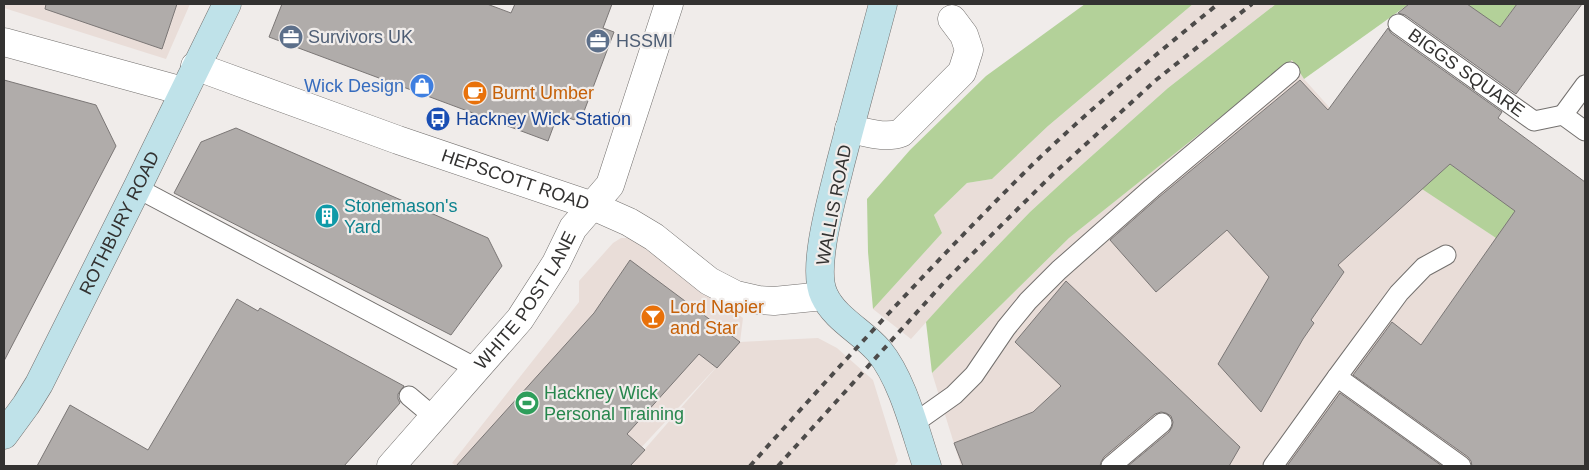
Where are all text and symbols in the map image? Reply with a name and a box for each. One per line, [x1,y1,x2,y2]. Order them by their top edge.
office icon: Survivors UK [278,24,304,50]
street label: BIGGS SQUARE [1404,25,1528,121]
place label: Survivors UK [308,27,413,47]
office icon: HSSMI [585,28,611,54]
place label: HSSMI [616,31,673,51]
shop icon: Wick Design [409,73,435,99]
place label: Wick Design [304,76,404,96]
cafe icon: Burnt Umber [462,80,488,106]
place label: Burnt Umber [492,83,594,103]
bus stop icon: Hackney Wick Station [425,106,451,132]
place label: Hackney Wick Station [456,109,631,129]
street label: WALLIS ROAD [813,143,855,267]
street label: HEPSCOTT ROAD [439,145,592,214]
street label: ROTHBURY ROAD [75,148,163,298]
place label: Stonemason's Yard [344,196,458,237]
building icon: Stonemason's Yard [314,203,340,229]
street label: WHITE POST LANE [471,228,580,373]
place label: Lord Napier and Star [670,297,764,338]
bar icon: Lord Napier and Star [640,304,666,330]
place label: Hackney Wick Personal Training [544,383,684,424]
sports icon: Hackney Wick Personal Training [514,390,540,416]

